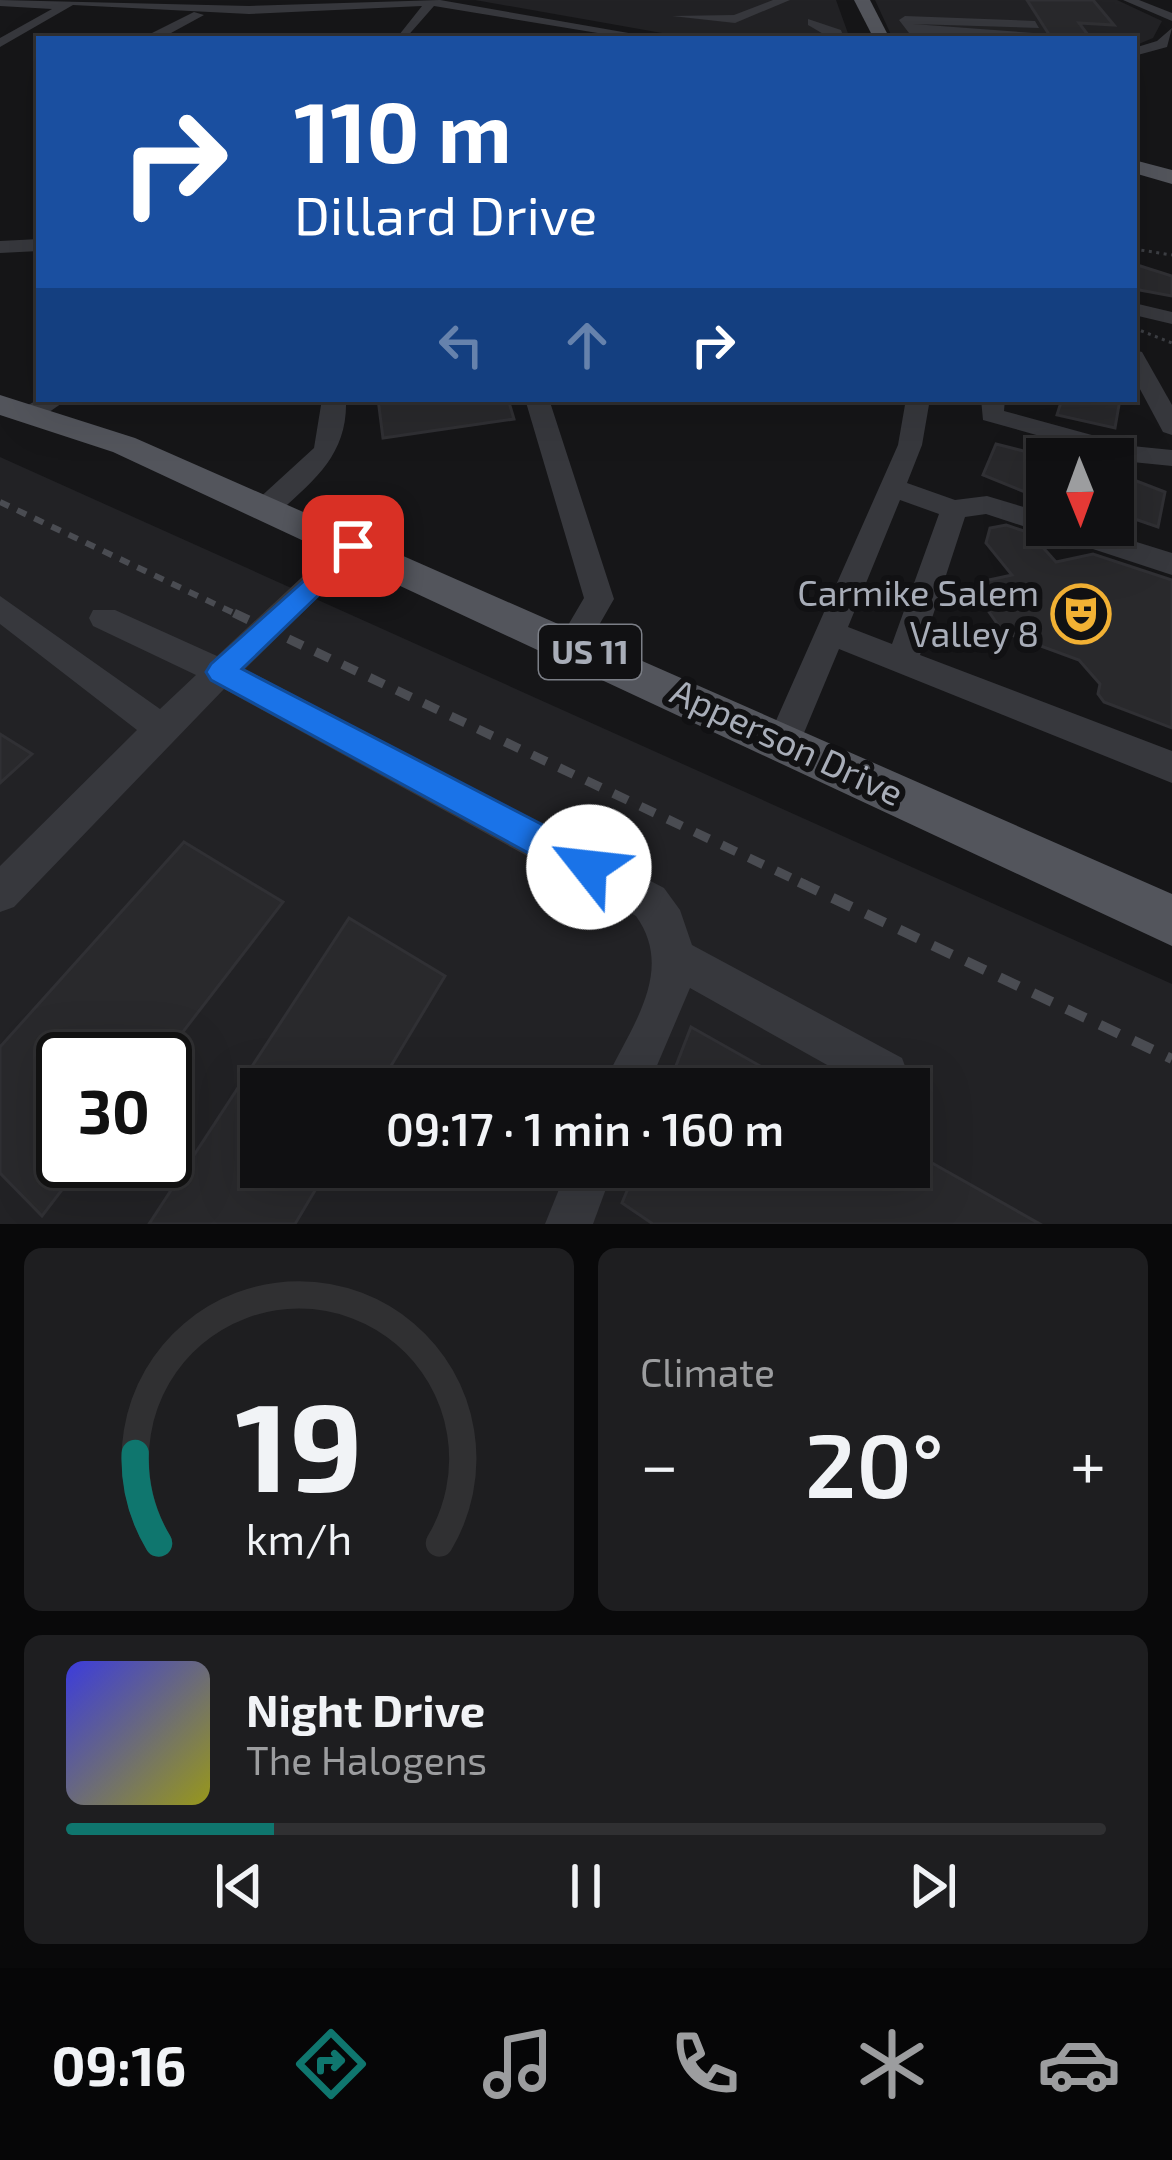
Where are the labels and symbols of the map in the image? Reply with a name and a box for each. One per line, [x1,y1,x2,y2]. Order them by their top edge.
north arrow [1026,438,1134,546]
pin [302,495,404,597]
place label: Carmike Salem Valley 8 [797,570,1039,654]
theatre icon: Carmike Salem Valley 8 [1050,583,1112,645]
road number: US 11 [539,625,641,679]
street label: Apperson Drive [665,668,910,813]
position arrow [526,804,652,930]
speed limit sign: 30 [36,1032,192,1188]

